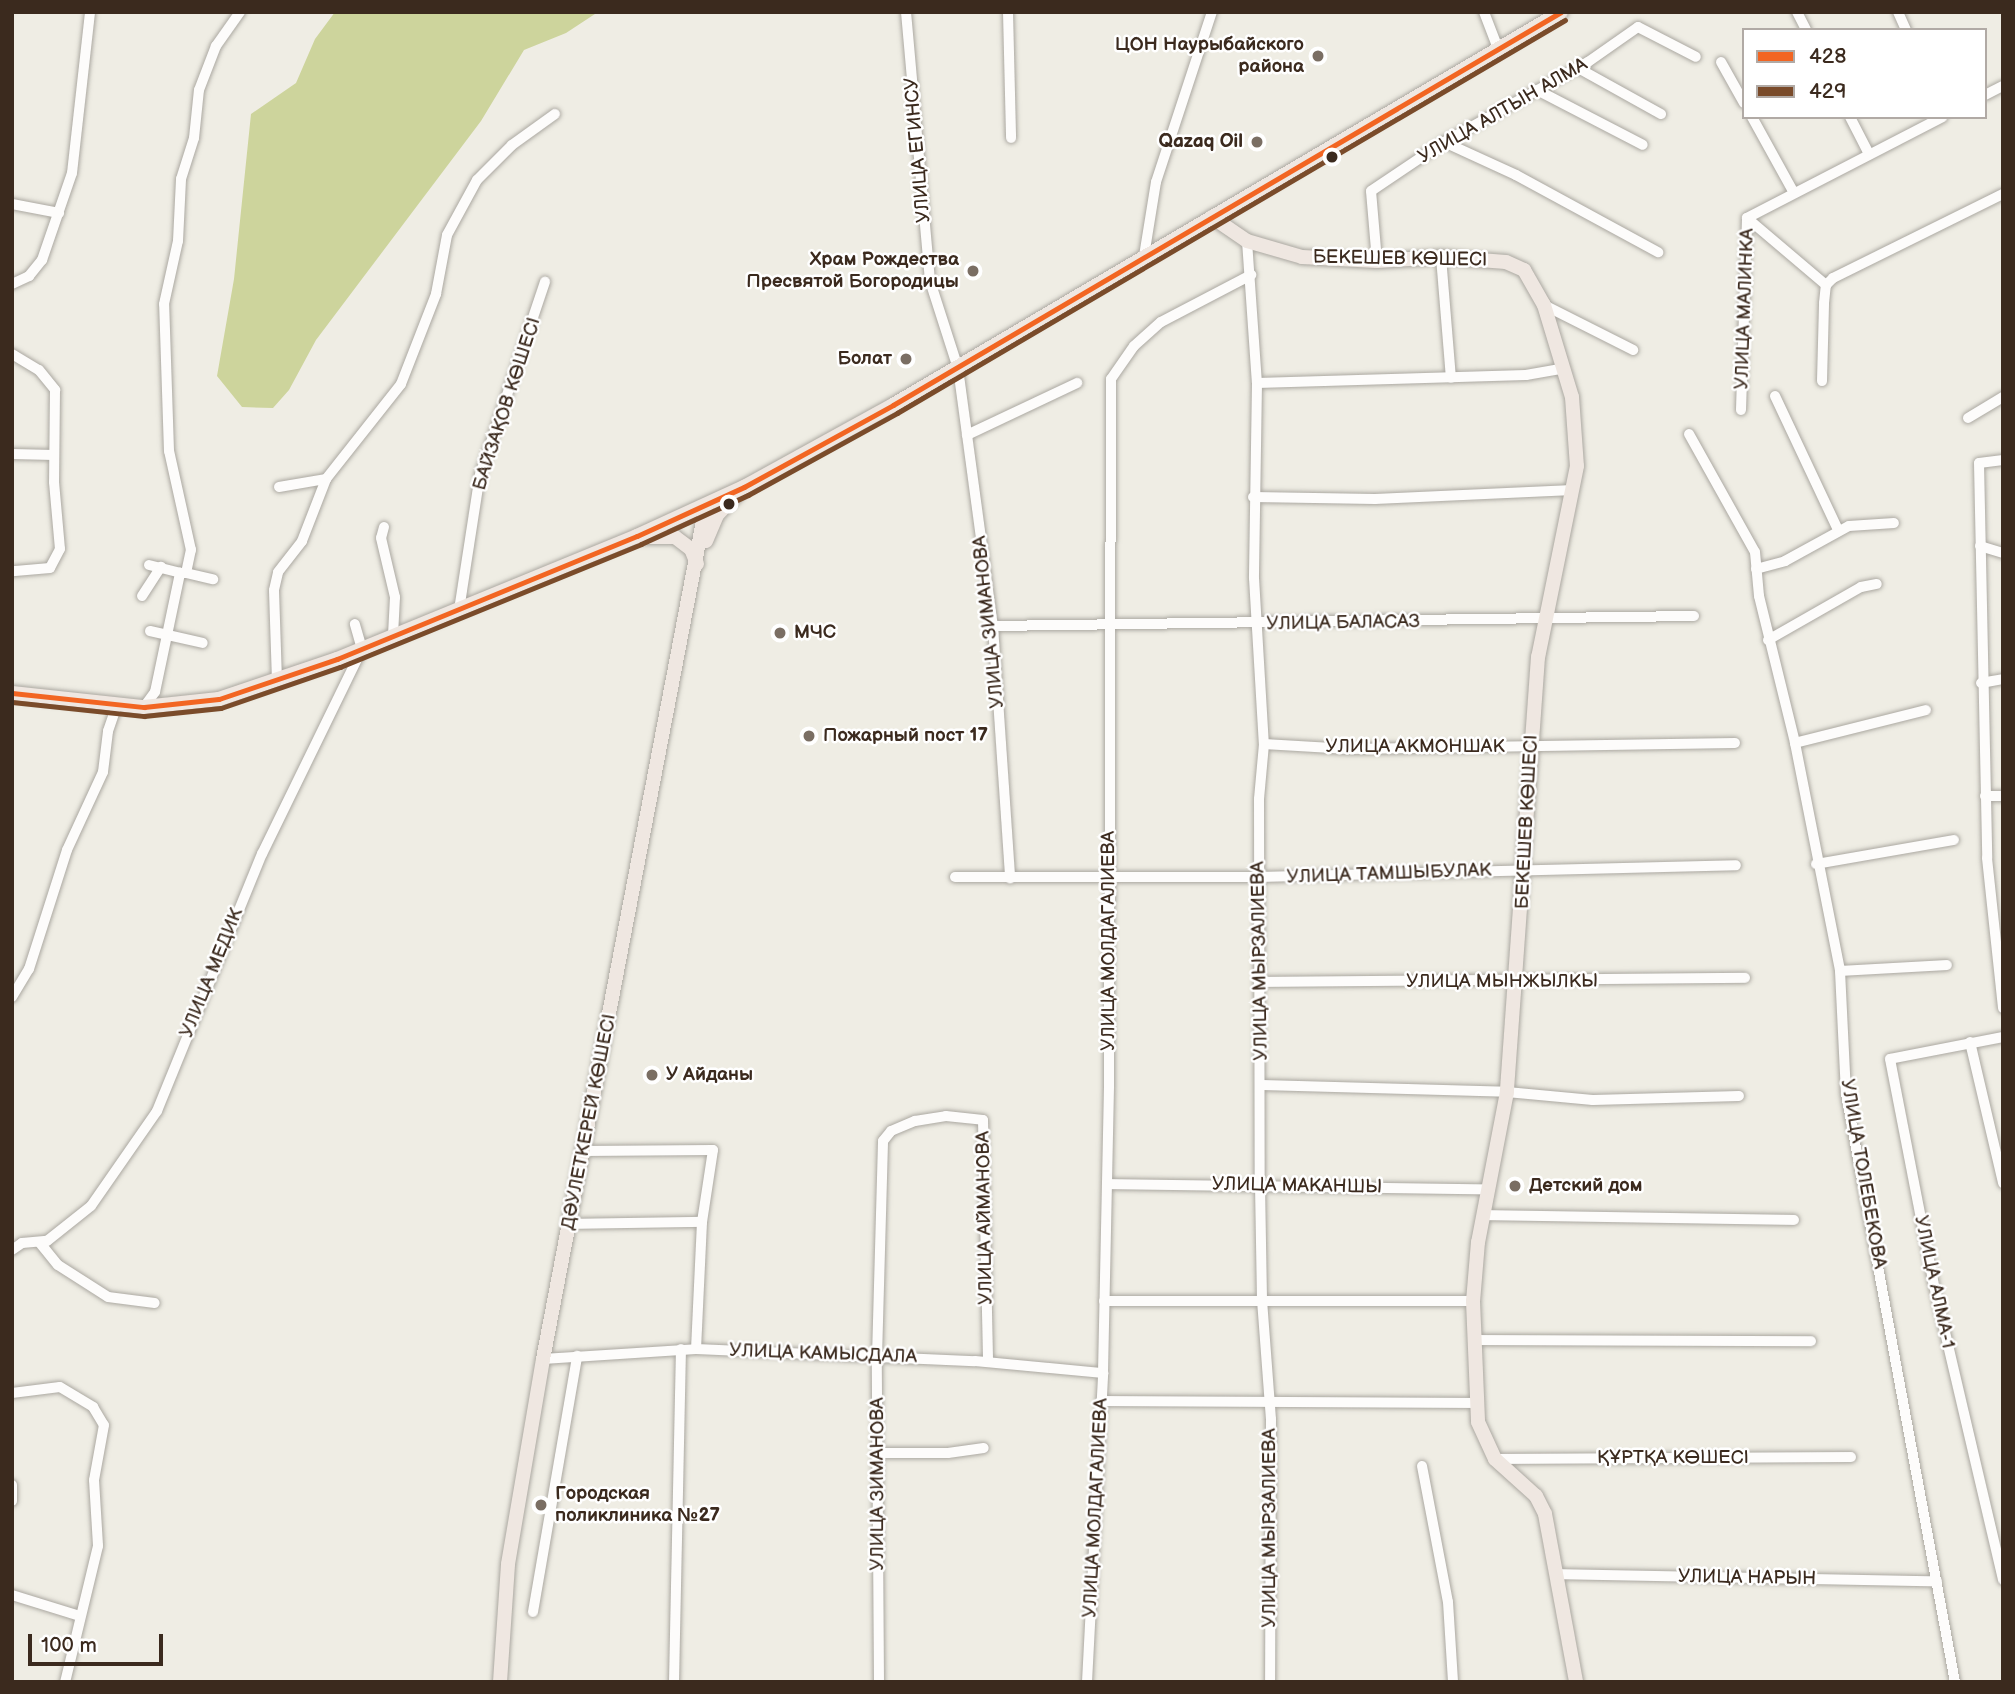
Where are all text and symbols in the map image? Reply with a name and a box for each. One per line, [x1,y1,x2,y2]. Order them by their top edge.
legend [1742,28,1987,119]
place label: ЦОН Наурыбайского района [1115,34,1304,78]
text: 428 [1809,44,1846,69]
marker: ЦОН Наурыбайского района [1310,48,1326,64]
street label: УЛИЦА АЛТЫН АЛМА [1414,53,1592,169]
street label: УЛИЦА ЕГИНСУ [900,76,936,224]
text: 429 [1809,79,1846,104]
place label: Qazaq Oil [1159,131,1243,153]
marker: Qazaq Oil [1249,134,1265,150]
unlabelled marker [1325,150,1339,164]
street label: УЛИЦА МАЛИНКА [1731,228,1759,390]
street label: БЕКЕШЕВ КӨШЕСІ [1313,246,1487,272]
place label: Храм Рождества Пресвятой Богородицы [746,249,959,293]
marker: Храм Рождества Пресвятой Богородицы [965,263,981,279]
street label: БАЙЗАҚОВ КӨШЕСІ [468,315,546,493]
place label: Болат [838,348,892,370]
marker: Болат [898,351,914,367]
unlabelled marker [722,497,736,511]
street label: УЛИЦА ЗИМАНОВА [969,534,1009,710]
street label: УЛИЦА БАЛАСАЗ [1266,610,1420,636]
place label: МЧС [794,622,836,644]
marker: МЧС [772,625,788,641]
place label: Пожарный пост 17 [823,725,988,747]
marker: Пожарный пост 17 [801,728,817,744]
street label: БЕКЕШЕВ КӨШЕСІ [1511,734,1543,910]
street label: УЛИЦА АКМОНШАК [1325,736,1505,758]
street label: УЛИЦА МОЛДАГАЛИЕВА [1098,831,1120,1051]
street label: УЛИЦА ТАМШЫБУЛАК [1286,859,1492,889]
street label: УЛИЦА МЫРЗАЛИЕВА [1247,861,1273,1061]
street label: УЛИЦА МЕДИК [176,905,248,1041]
street label: УЛИЦА МЫНЖЫЛКЫ [1406,971,1598,993]
street label: ДӘУЛЕТКЕРЕЙ КӨШЕСІ [557,1012,621,1232]
place label: У Айданы [666,1064,753,1086]
marker: У Айданы [644,1067,660,1083]
street label: УЛИЦА ТОЛЕБЕКОВА [1835,1077,1891,1271]
street label: УЛИЦА АЙМАНОВА [972,1131,998,1305]
street label: УЛИЦА МАКАНШЫ [1212,1173,1382,1199]
place label: Детский дом [1529,1175,1642,1197]
marker: Детский дом [1507,1178,1523,1194]
street label: УЛИЦА АЛМА-1 [1909,1214,1959,1350]
street label: УЛИЦА КАМЫСДАЛА [729,1339,917,1369]
street label: УЛИЦА ЗИМАНОВА [867,1397,889,1571]
street label: УЛИЦА МОЛДАГАЛИЕВА [1079,1398,1113,1618]
street label: УЛИЦА МЫРЗАЛИЕВА [1259,1428,1281,1628]
street label: ҚҰРТҚА КӨШЕСІ [1597,1447,1749,1469]
place label: Городская поликлиника №27 [555,1483,720,1527]
marker: Городская поликлиника №27 [533,1497,549,1513]
street label: УЛИЦА НАРЫН [1678,1565,1816,1591]
scale bar [32,1620,166,1664]
text: 100 m [41,1633,97,1658]

